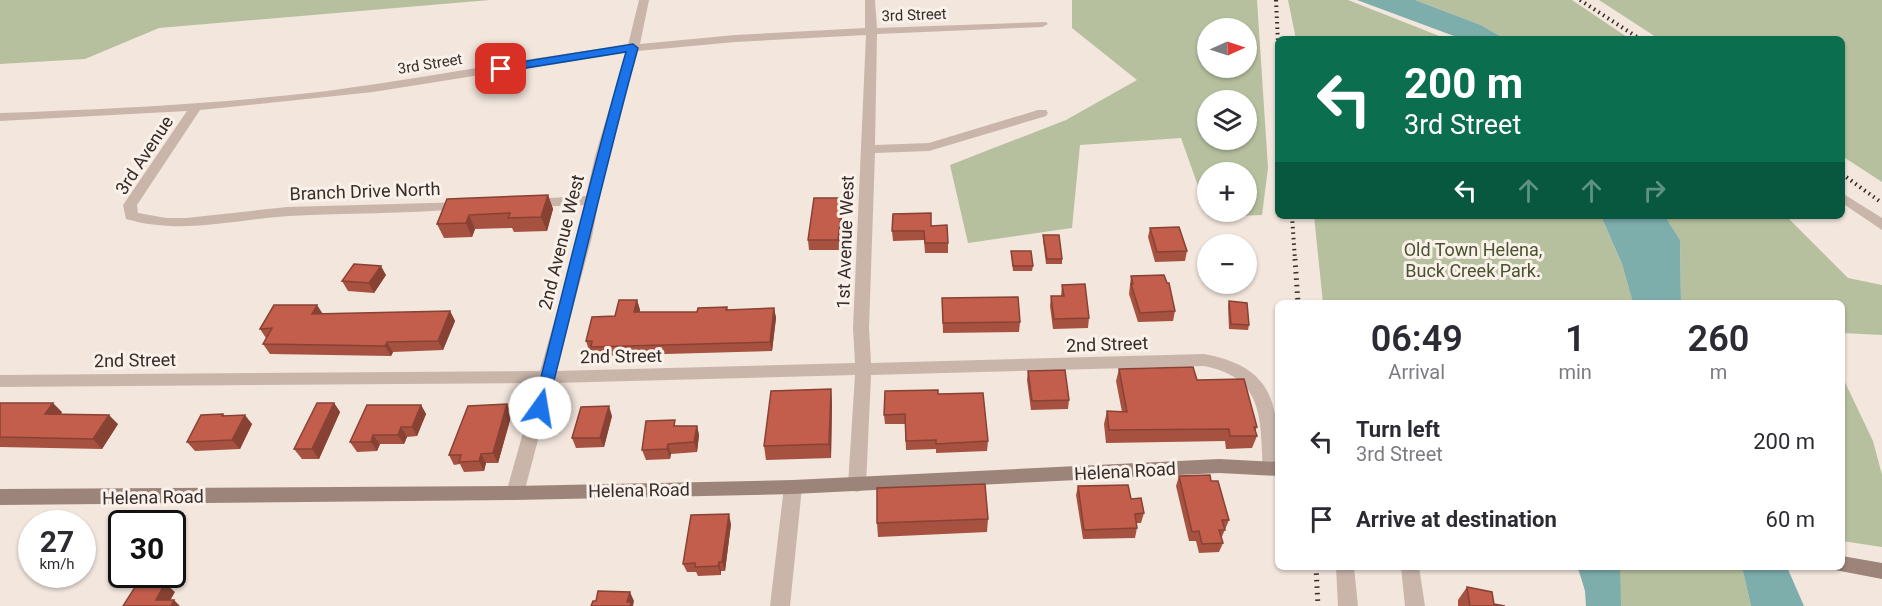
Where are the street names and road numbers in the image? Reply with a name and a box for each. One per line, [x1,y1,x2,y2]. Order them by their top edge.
street label: 3rd Street [881,5,947,25]
street label: 3rd Street [396,50,464,78]
street label: 3rd Avenue [111,112,177,198]
street label: 2nd Avenue West [534,172,588,312]
street label: 1st Avenue West [832,175,858,309]
street label: Branch Drive North [289,178,441,204]
street label: 2nd Street [1066,332,1149,356]
street label: 2nd Street [580,345,662,367]
street label: 2nd Street [94,349,176,371]
street label: Helena Road [1074,458,1176,484]
street label: Helena Road [588,479,690,501]
street label: Helena Road [102,486,204,508]

